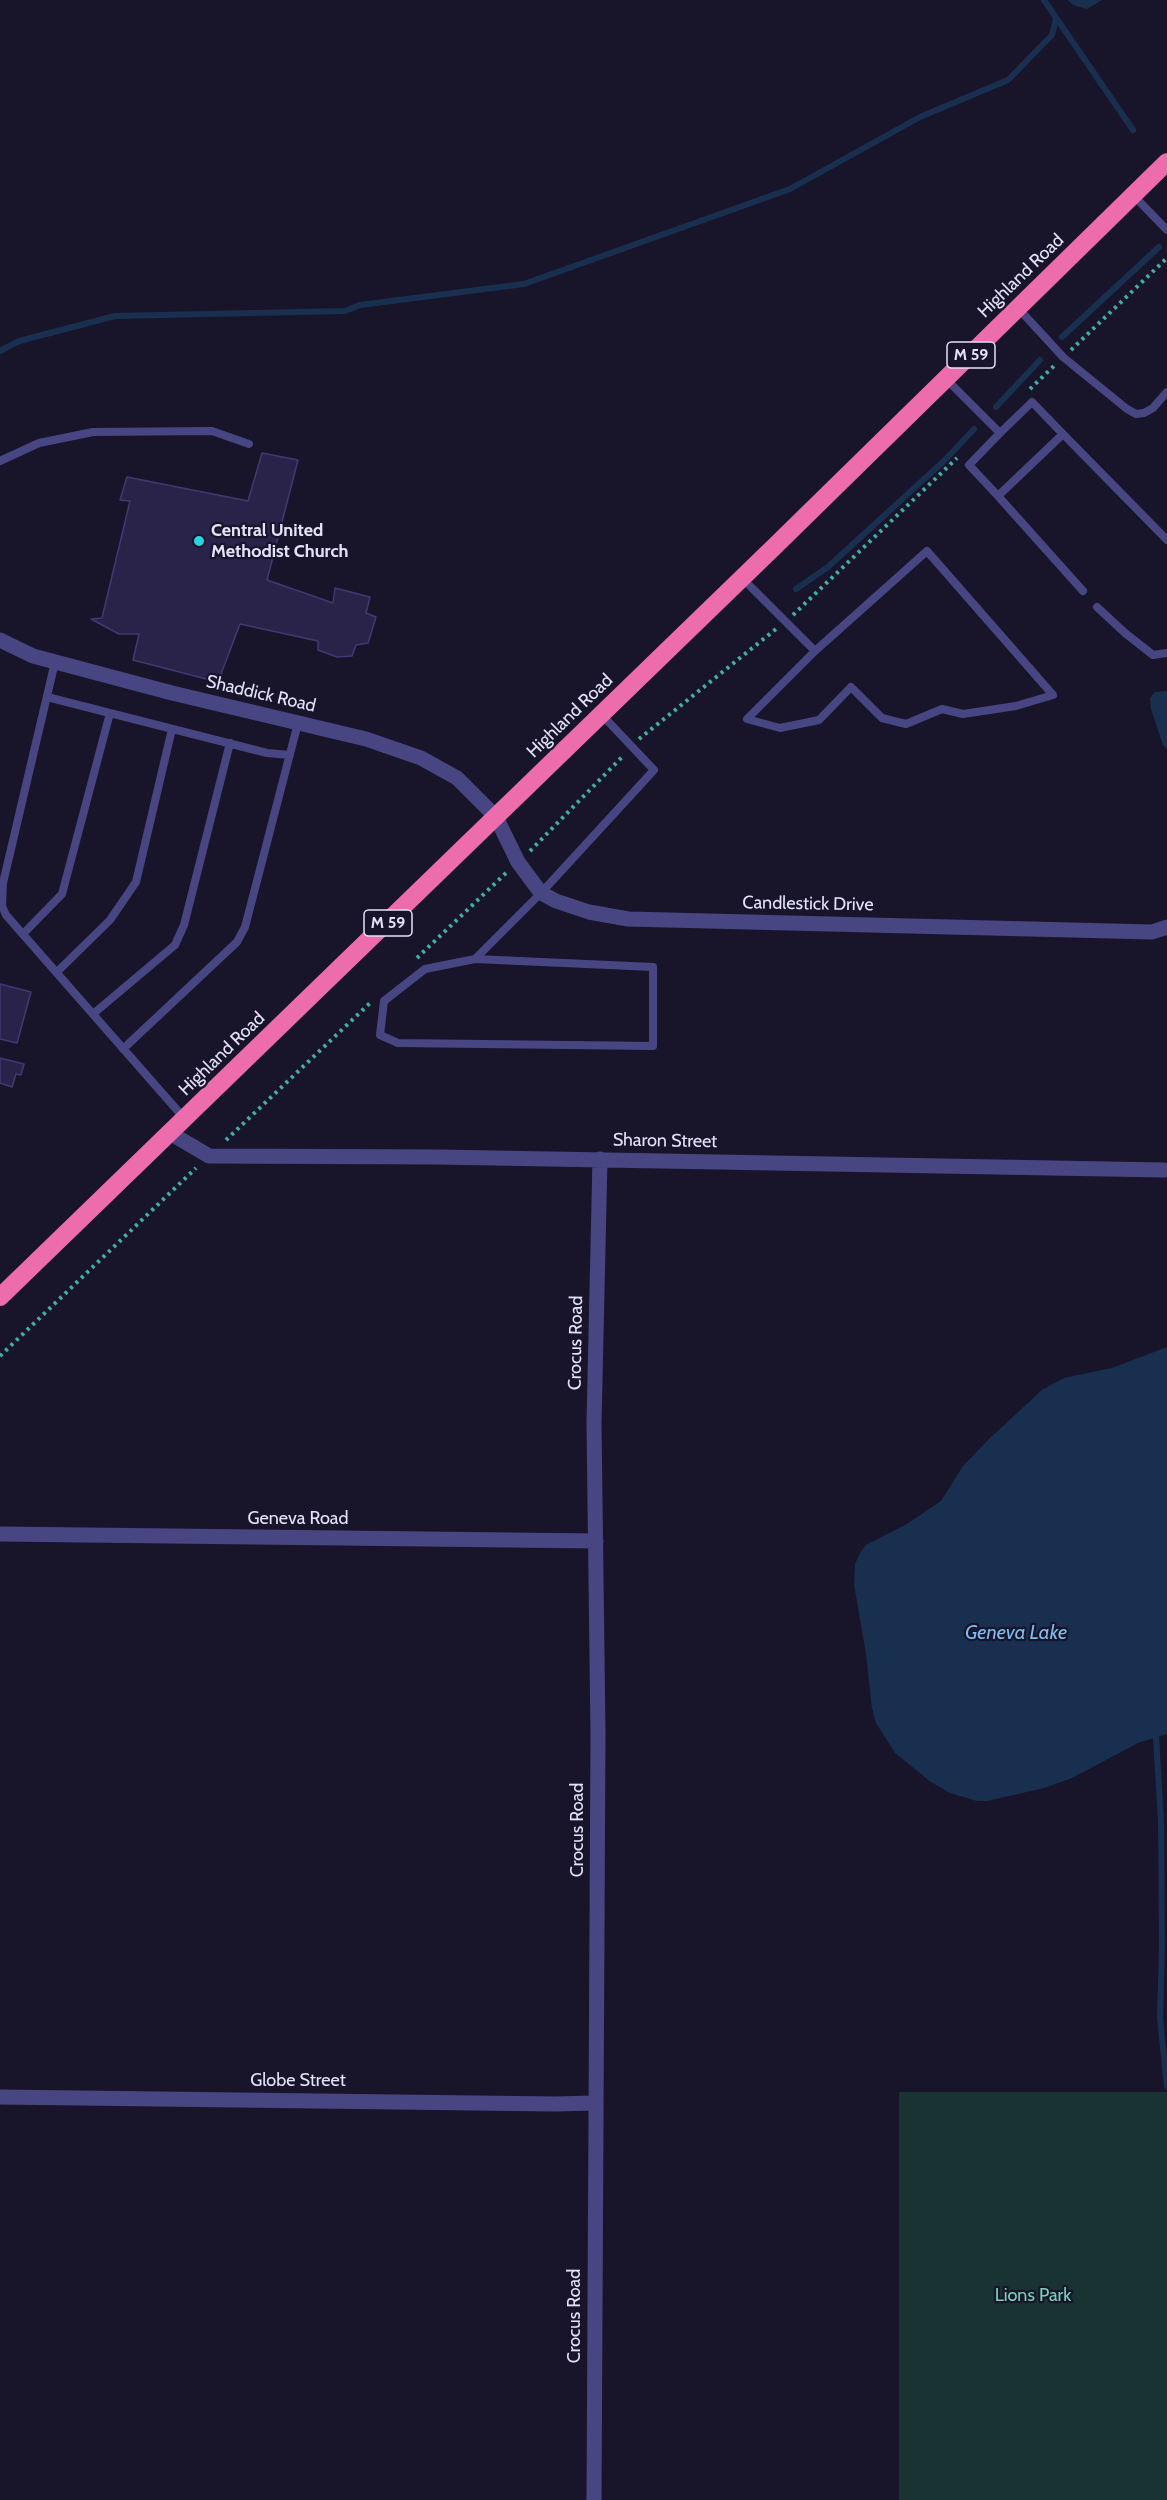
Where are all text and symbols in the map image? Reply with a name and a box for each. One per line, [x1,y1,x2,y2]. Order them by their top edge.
street label: Highland Road [974,230,1068,322]
road number: M 59 [947,342,995,368]
place label: Central United Methodist Church [211,520,348,562]
marker: Central United Methodist Church [192,534,206,548]
street label: Highland Road [523,670,617,762]
street label: Shaddick Road [204,671,318,717]
street label: Candlestick Drive [742,892,874,916]
road number: M 59 [364,910,412,936]
street label: Highland Road [175,1008,269,1100]
street label: Sharon Street [613,1129,717,1153]
street label: Crocus Road [564,1296,588,1390]
street label: Geneva Road [248,1508,348,1530]
water label: Geneva Lake [965,1621,1067,1645]
street label: Crocus Road [567,1783,589,1877]
street label: Globe Street [250,2070,346,2092]
street label: Crocus Road [564,2269,586,2363]
park label: Lions Park [995,2285,1071,2307]

